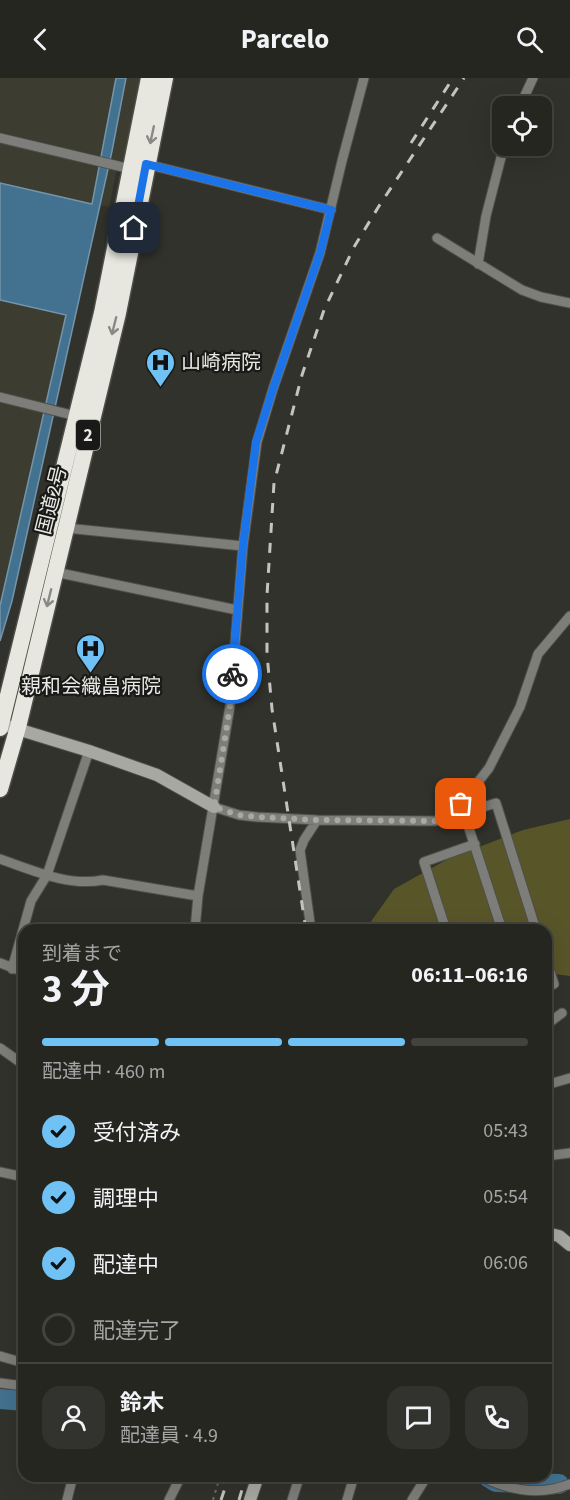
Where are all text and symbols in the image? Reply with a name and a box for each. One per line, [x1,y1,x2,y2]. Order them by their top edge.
text: Parcelo [241,20,329,59]
icon: back [24,23,57,56]
icon: search [513,23,546,56]
map controls [492,96,552,156]
button: locate [492,96,552,156]
one-way arrow [146,125,158,144]
pin [108,202,159,253]
icon: home [117,211,150,244]
one-way arrow [108,317,120,336]
hospital icon: 山崎病院 [144,346,176,388]
place label: 山崎病院 [181,349,261,377]
road number: 2 [76,420,100,450]
street label: 国道2号 [30,463,74,538]
one-way arrow [43,588,55,607]
hospital icon: 親和会織畠病院 [75,632,107,674]
courier [202,644,262,704]
icon: bike [216,658,249,691]
place label: 親和会織畠病院 [21,673,161,701]
pin [435,778,486,829]
icon: bag [444,787,477,820]
text: 到着まで [42,940,122,968]
text: 06:11–06:16 [411,959,528,991]
text: 3 分 [42,962,109,1018]
text: 配達中 · 460 m [42,1058,165,1086]
icon: check [42,1115,75,1148]
text: 受付済み [93,1117,181,1149]
text: 05:43 [483,1117,528,1145]
icon: check [42,1181,75,1214]
text: 調理中 [93,1183,159,1215]
text: 05:54 [483,1183,528,1211]
icon: check [42,1247,75,1280]
text: 配達中 [93,1249,159,1281]
text: 06:06 [483,1249,528,1277]
text: 配達完了 [93,1315,181,1347]
button: person [42,1386,105,1449]
button: chat [387,1386,450,1449]
button: phone [465,1386,528,1449]
text: 鈴木 [120,1387,164,1419]
text: 配達員 · 4.9 [120,1422,218,1450]

